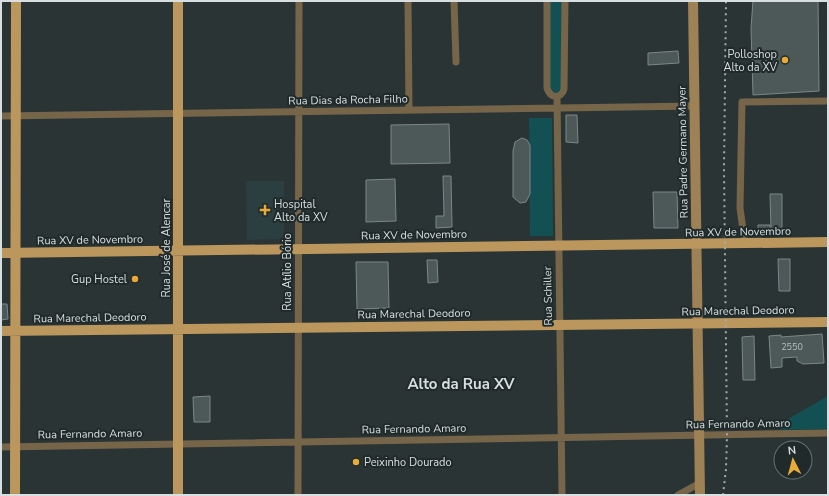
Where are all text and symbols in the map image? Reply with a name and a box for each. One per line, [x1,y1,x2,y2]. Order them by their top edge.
place label: Polloshop Alto da XV [723,47,777,75]
marker: Polloshop Alto da XV [780,55,790,65]
street label: Rua Padre Germano Mayer [674,86,692,218]
street label: Rua Dias da Rocha Filho [288,91,408,109]
place label: Hospital Alto da XV [274,197,328,225]
street label: Rua José de Alencar [159,198,174,298]
marker: Hospital Alto da XV [259,204,271,216]
street label: Rua XV de Novembro [685,224,791,240]
street label: Rua XV de Novembro [361,227,467,243]
street label: Rua XV de Novembro [37,232,143,248]
street label: Rua Atílio Bório [280,233,295,311]
street label: Rua Schiller [540,266,556,326]
place label: Gup Hostel [71,272,128,287]
marker: Gup Hostel [130,274,140,284]
street label: Rua Marechal Deodoro [681,303,795,319]
street label: Rua Marechal Deodoro [357,306,471,322]
street label: Rua Marechal Deodoro [33,310,147,326]
house number: 2550 [781,341,803,353]
district label: Alto da Rua XV [407,374,515,394]
street label: Rua Fernando Amaro [686,416,790,432]
street label: Rua Fernando Amaro [362,421,466,437]
street label: Rua Fernando Amaro [38,426,142,442]
north arrow [773,440,813,480]
text: N [787,443,797,458]
place label: Peixinho Dourado [364,455,452,470]
marker: Peixinho Dourado [351,457,361,467]

